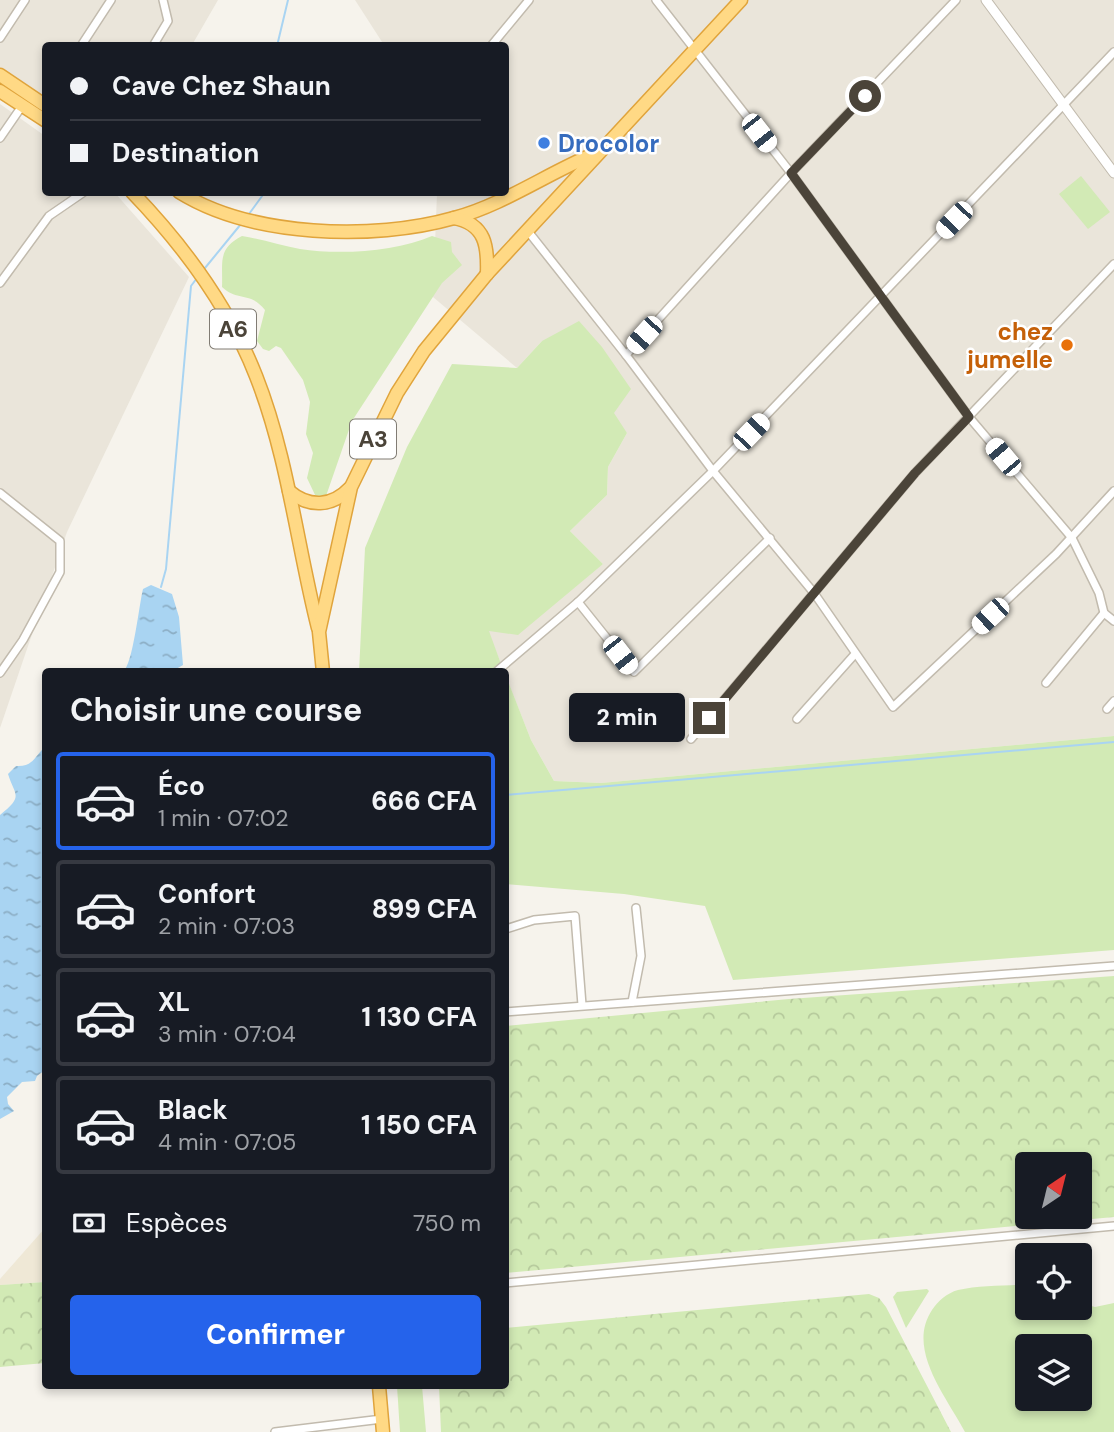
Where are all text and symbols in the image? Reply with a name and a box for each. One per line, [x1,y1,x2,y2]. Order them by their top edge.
text: Cave Chez Shaun [112,69,331,103]
route start [849,80,881,112]
car [738,110,781,156]
place label: Drocolor [558,128,659,159]
marker: Drocolor [536,135,552,151]
text: Destination [112,136,259,170]
car [932,198,977,242]
road number: A6 [210,310,256,348]
car [623,312,666,358]
place label: chez jumelle [966,316,1053,375]
marker: chez jumelle [1059,337,1075,353]
car [729,410,774,454]
road number: A3 [350,420,396,458]
car [982,434,1025,480]
car [968,594,1013,638]
car [599,632,642,678]
text: Choisir une course [70,689,362,731]
callout: 2 min [569,694,684,742]
text: 2 min [596,702,658,732]
route end [693,702,725,734]
text: Éco [158,769,205,803]
icon: car [74,770,137,833]
text: 666 CFA [371,784,477,818]
text: 1 min · 07:02 [158,803,288,833]
text: Confort [158,877,256,911]
icon: car [74,878,137,941]
text: 899 CFA [372,892,477,926]
text: 2 min · 07:03 [158,911,295,941]
text: XL [158,985,190,1019]
icon: car [74,986,137,1049]
text: 1 130 CFA [361,1000,477,1034]
text: 3 min · 07:04 [158,1019,296,1049]
text: Black [158,1093,228,1127]
icon: car [74,1094,137,1157]
text: 1 150 CFA [361,1108,477,1142]
text: 4 min · 07:05 [158,1127,296,1157]
north arrow [1015,1152,1092,1228]
map controls [1015,1152,1092,1411]
icon: cash [70,1204,108,1242]
text: Espèces [126,1206,227,1240]
text: 750 m [413,1208,481,1238]
button: locate [1015,1243,1092,1320]
button: Confirmer [70,1295,481,1375]
button: layers [1015,1334,1092,1411]

